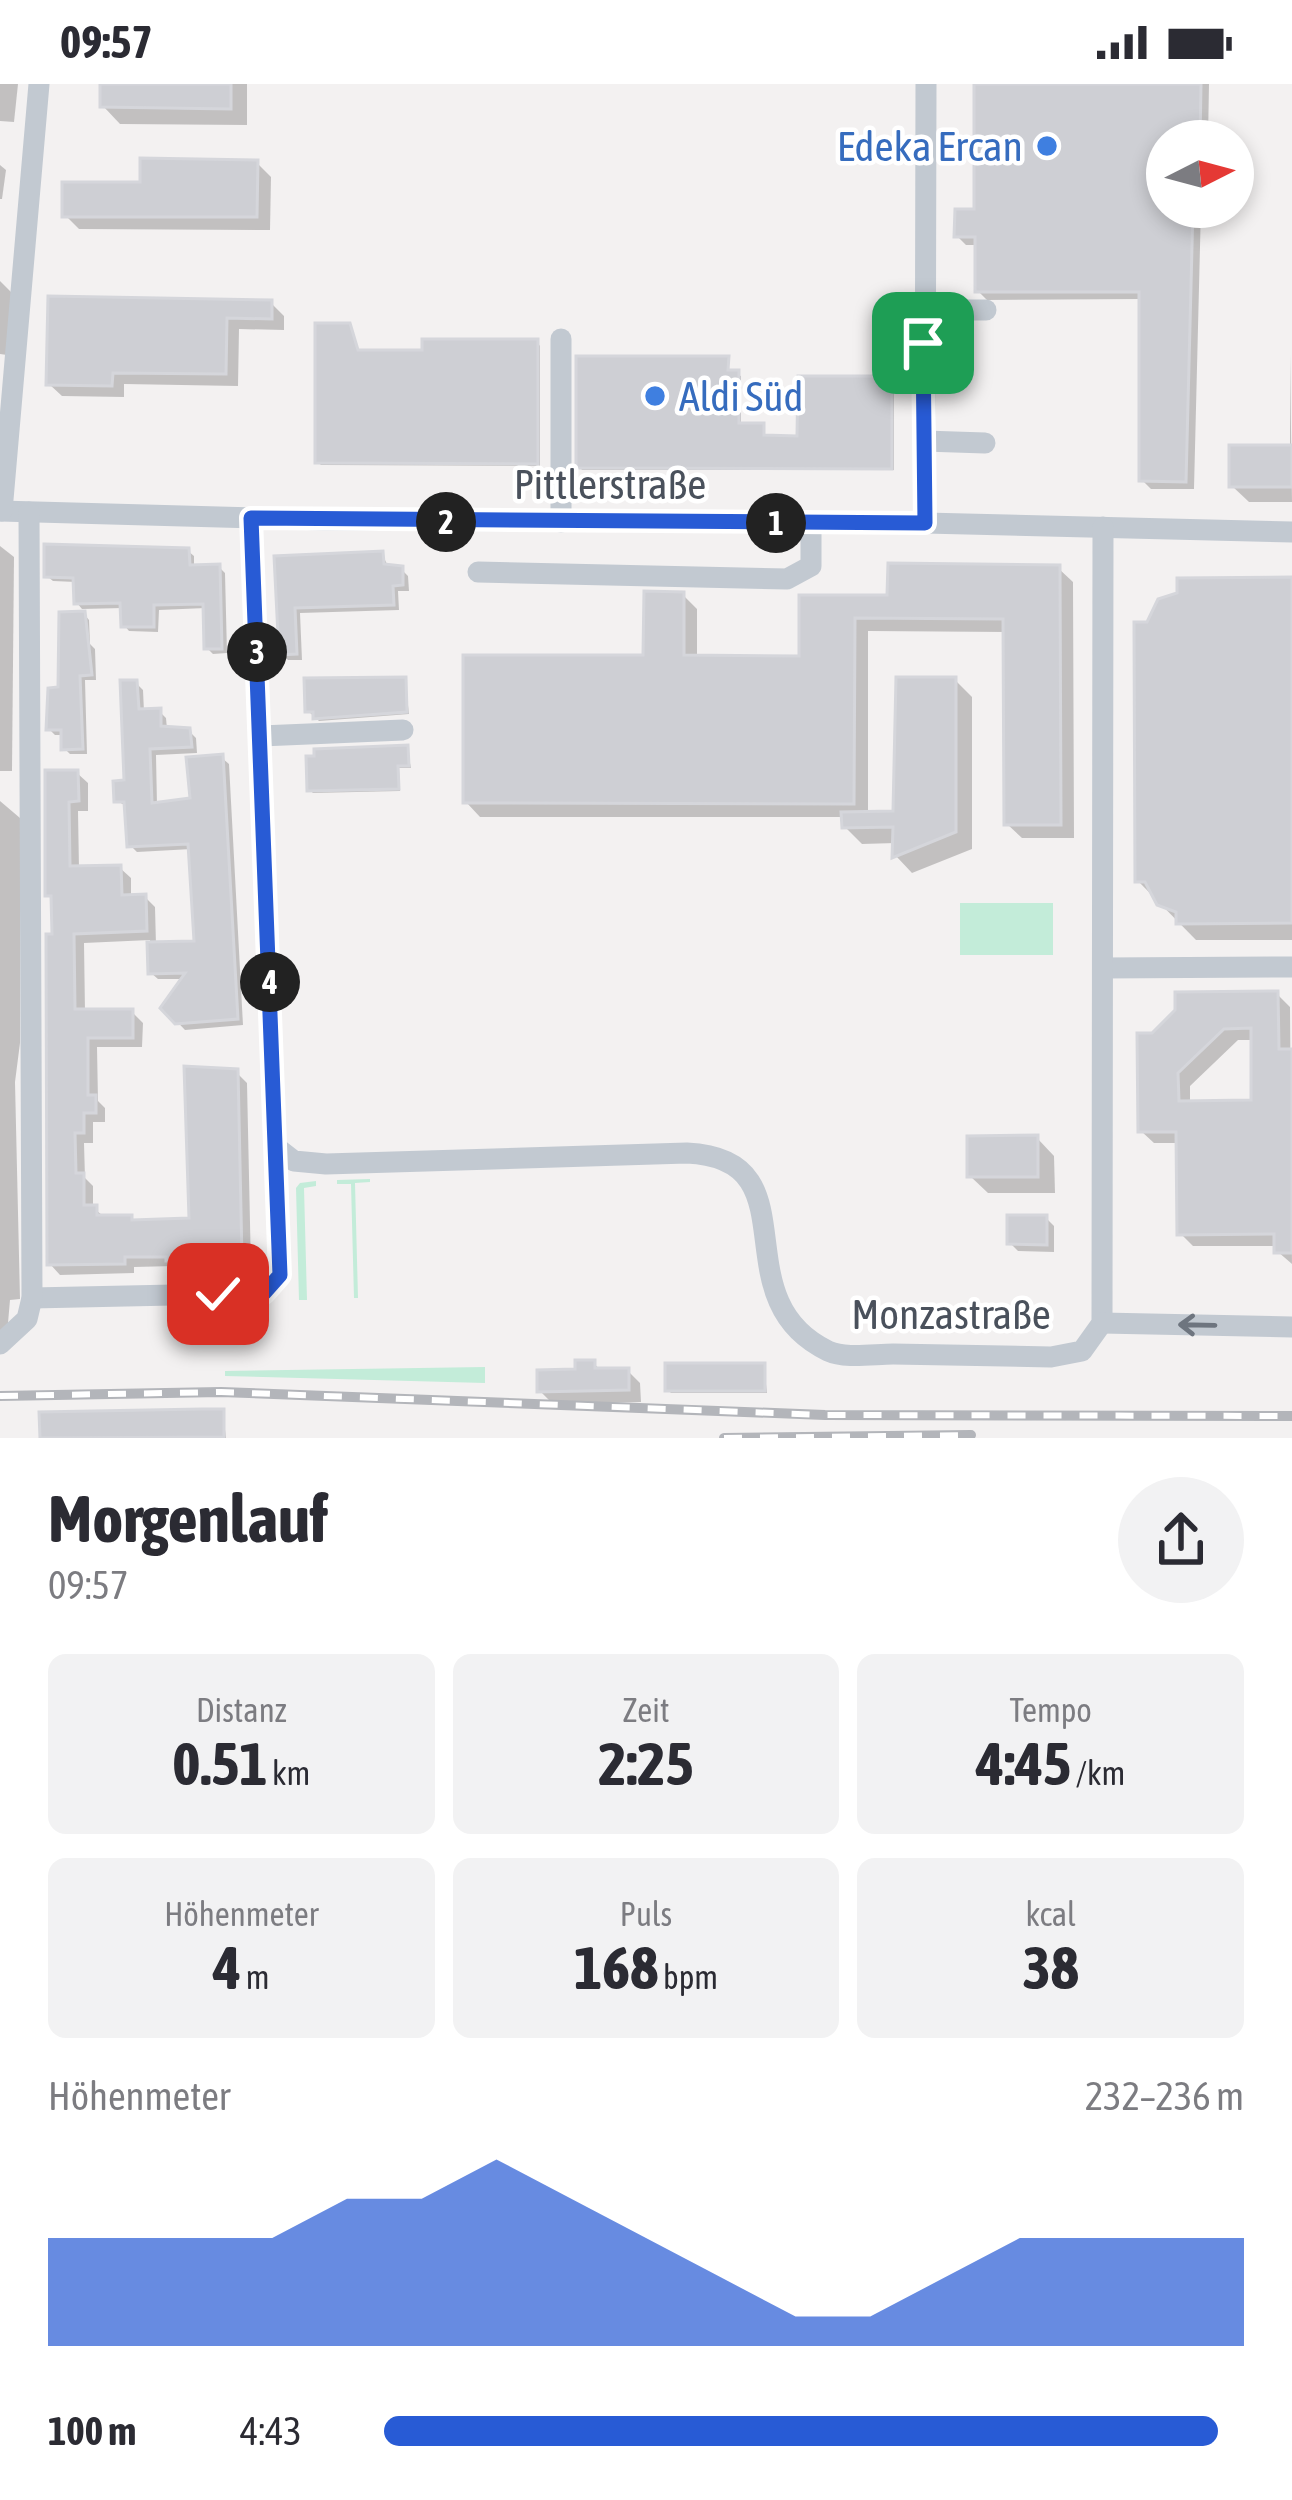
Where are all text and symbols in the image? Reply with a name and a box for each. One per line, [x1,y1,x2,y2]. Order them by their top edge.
text: 09:57 [60,16,153,68]
north arrow [1146,120,1254,228]
map controls [1146,120,1254,228]
place label: Edeka Ercan [837,122,1023,170]
marker: Edeka Ercan [1034,133,1060,159]
pin [872,292,974,394]
icon: arrive [890,310,956,376]
place label: Aldi Süd [679,372,803,420]
marker: Aldi Süd [642,383,668,409]
street label: Pittlerstraße [514,460,706,508]
pin: 2 [416,492,476,552]
pin: 1 [746,493,806,553]
text: 2 [438,503,454,541]
text: 1 [768,504,784,542]
pin: 3 [227,622,287,682]
text: 3 [249,633,265,671]
pin: 4 [240,952,300,1012]
text: 4 [262,963,278,1001]
pin [167,1243,269,1345]
icon: check [185,1261,251,1327]
street label: Monzastraße [851,1290,1051,1338]
one-way arrow [1178,1313,1217,1336]
button: share [1118,1477,1244,1603]
text: Morgenlauf [48,1480,328,1556]
text: 09:57 [48,1563,128,1607]
text: Distanz [196,1691,287,1729]
text: Zeit [623,1691,669,1729]
text: Tempo [1009,1691,1092,1729]
text: 0.51 [172,1729,268,1798]
text: 2:25 [598,1729,694,1798]
text: 4:45 [976,1729,1071,1798]
text: km [268,1754,310,1792]
text: /km [1071,1754,1125,1792]
text: Höhenmeter [164,1895,318,1933]
text: Puls [620,1895,672,1933]
text: kcal [1026,1895,1076,1933]
text: 4 [213,1933,241,2002]
text: 168 [574,1933,659,2002]
text: 38 [1022,1933,1079,2002]
text: m [241,1958,270,1996]
text: bpm [659,1958,718,1996]
text: Höhenmeter [48,2074,230,2118]
text: 232–236 m [1085,2074,1244,2118]
text: 100 m [48,2409,136,2453]
text: 4:43 [240,2409,302,2453]

